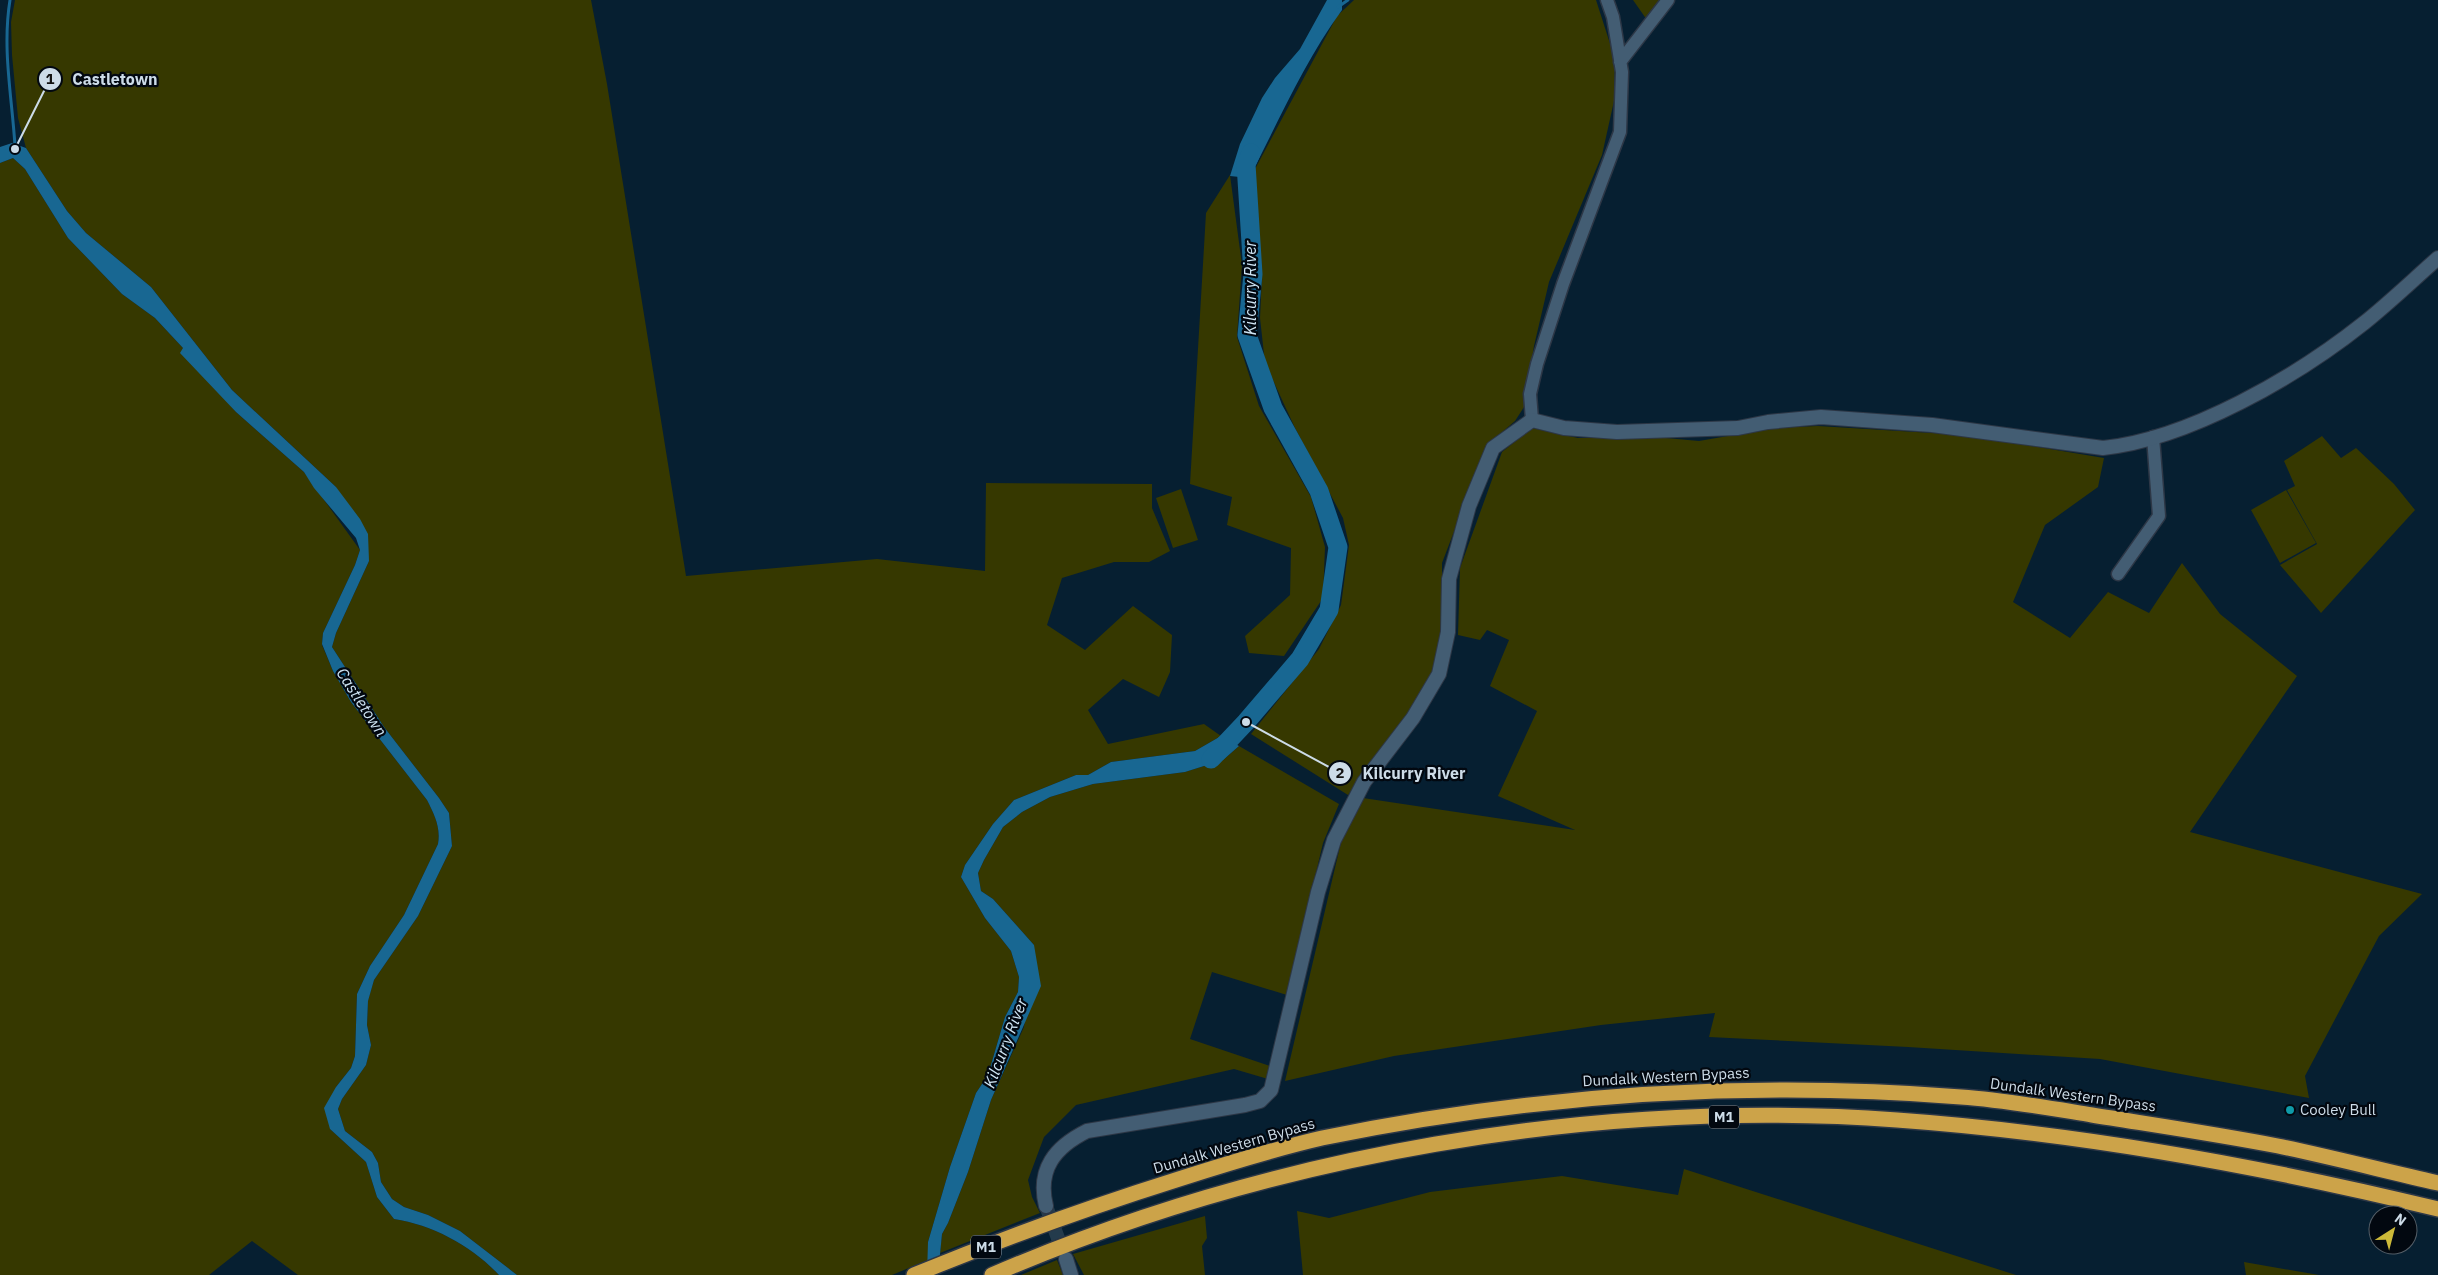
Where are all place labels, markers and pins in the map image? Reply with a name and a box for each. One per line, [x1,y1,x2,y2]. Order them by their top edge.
callout: Castletown [38,64,168,95]
callout: Kilcurry River [1328,757,1476,788]
place label: Cooley Bull [2300,1100,2376,1119]
marker: Cooley Bull [2284,1104,2296,1116]

